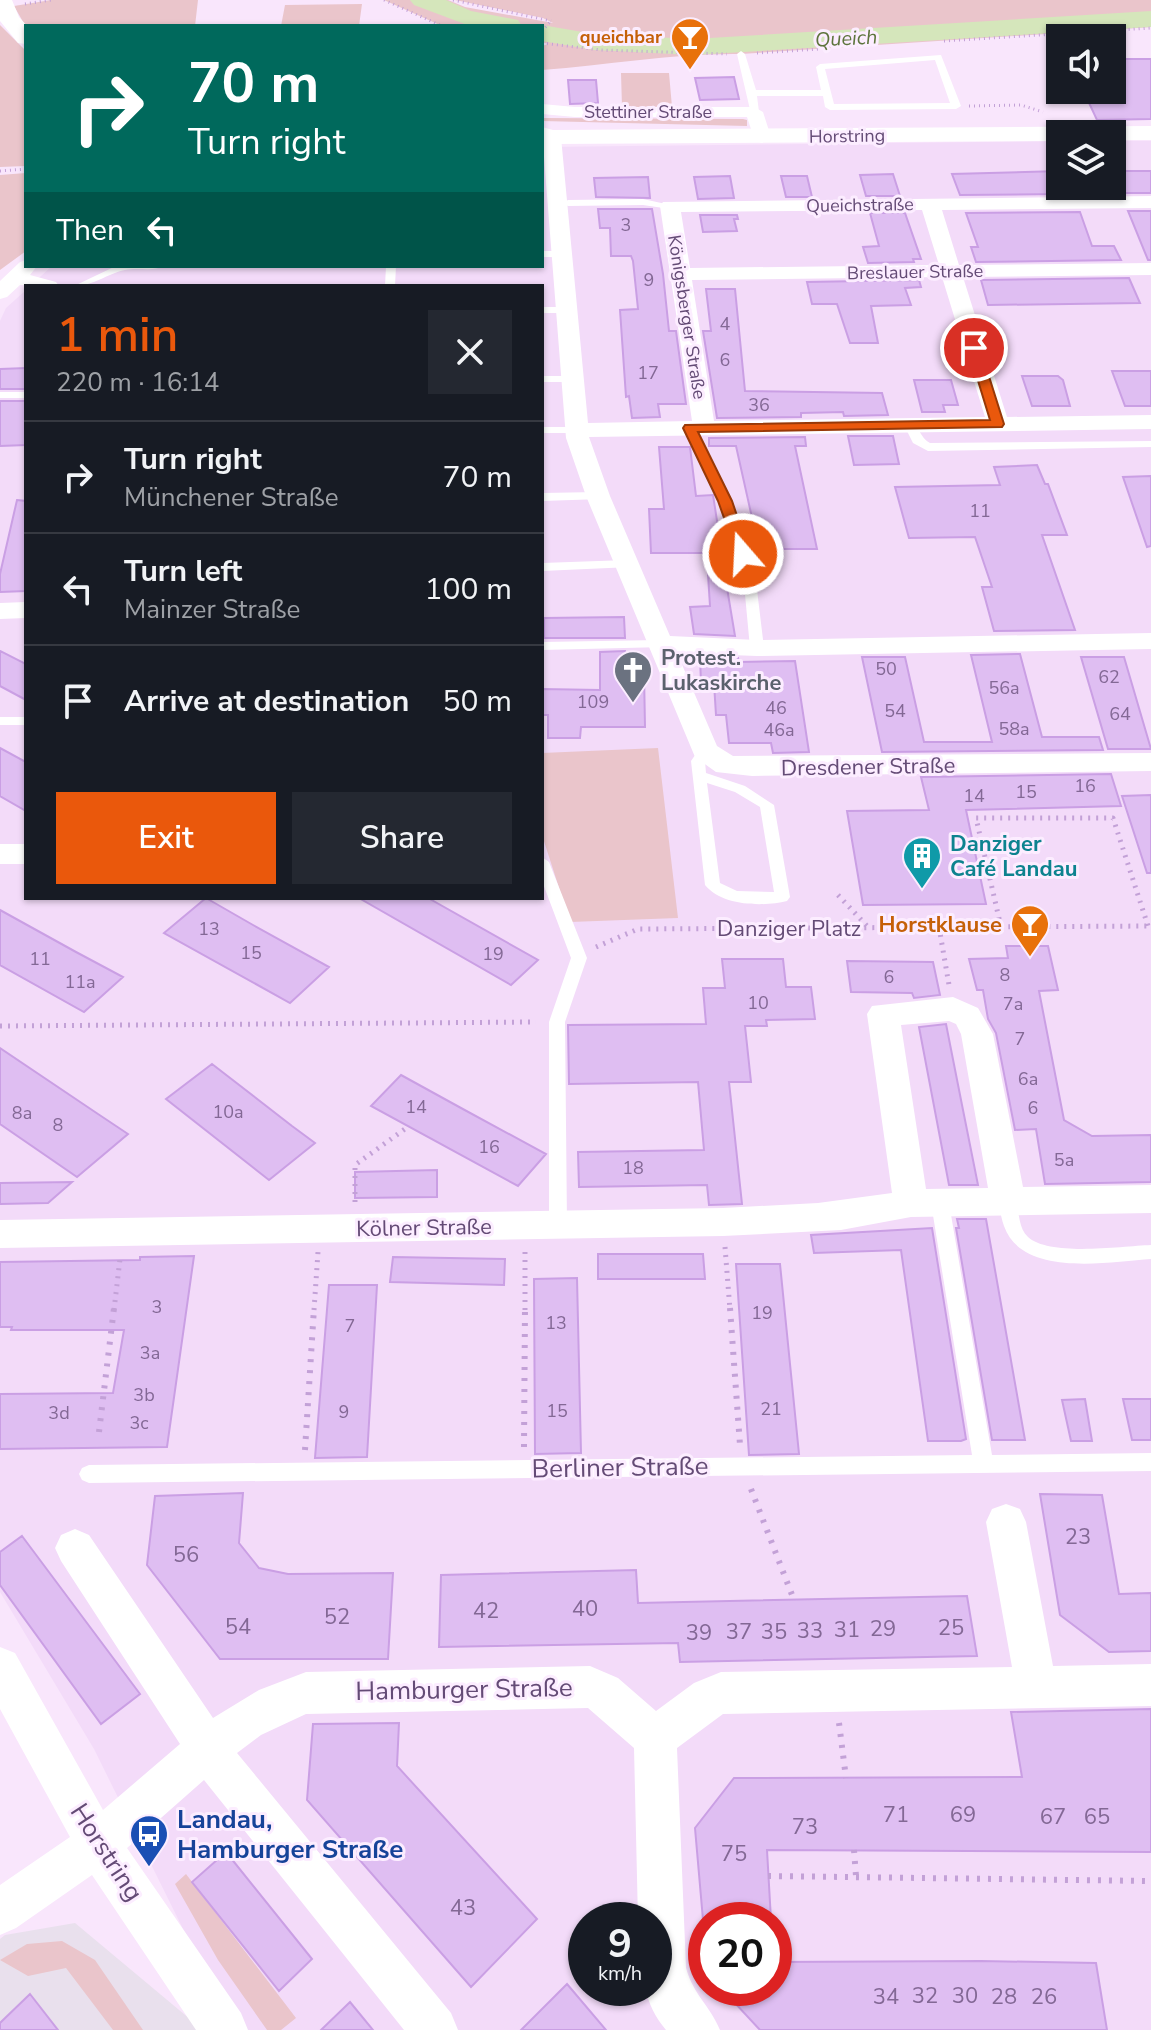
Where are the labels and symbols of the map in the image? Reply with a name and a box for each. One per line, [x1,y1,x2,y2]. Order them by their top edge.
bar icon: queichbar [669,16,711,71]
water label: Queich [814,23,878,54]
place label: queichbar [580,25,662,49]
street label: Stettiner Straße [584,100,712,124]
street label: Horstring [809,123,885,149]
street label: Queichstraße [806,192,914,218]
house number: 3 [621,213,631,237]
street label: Königsberger Straße [662,233,712,401]
street label: Breslauer Straße [847,259,983,285]
house number: 9 [644,268,654,292]
house number: 4 [720,312,731,336]
pin [940,314,1008,382]
house number: 6 [720,348,730,372]
house number: 17 [637,361,659,385]
house number: 36 [748,393,770,417]
house number: 11 [969,499,991,523]
position arrow [701,512,785,596]
place label: Protest. Lukaskirche [661,643,781,698]
church icon: Protest. Lukaskirche [612,649,654,704]
house number: 50 [875,657,897,681]
house number: 62 [1098,665,1120,689]
house number: 56a [988,676,1020,700]
house number: 109 [577,690,609,714]
house number: 46 [765,696,787,720]
house number: 54 [884,699,906,723]
house number: 64 [1109,702,1131,726]
house number: 58a [998,717,1030,741]
house number: 46a [763,718,795,742]
street label: Dresdener Straße [781,750,956,784]
house number: 16 [1074,774,1096,798]
house number: 15 [1015,780,1037,804]
house number: 14 [963,784,985,808]
place label: Danziger Café Landau [950,829,1077,884]
building icon: Danziger Café Landau [901,835,943,890]
bar icon: Horstklause [1009,903,1051,958]
place label: Horstklause [878,910,1002,940]
street label: Danziger Platz [717,914,861,944]
house number: 13 [198,917,220,941]
house number: 15 [240,941,262,965]
house number: 19 [482,942,504,966]
house number: 11 [29,947,51,971]
house number: 8 [1000,963,1010,987]
house number: 6 [884,965,894,989]
house number: 11a [64,970,96,994]
house number: 10 [747,991,769,1015]
house number: 7a [1003,992,1023,1016]
house number: 7 [1015,1027,1025,1051]
house number: 6a [1018,1067,1038,1091]
house number: 14 [405,1095,427,1119]
house number: 6 [1028,1096,1038,1120]
house number: 10a [212,1100,244,1124]
house number: 8a [12,1101,32,1125]
house number: 8 [53,1113,63,1137]
house number: 16 [478,1135,500,1159]
house number: 5a [1054,1148,1074,1172]
house number: 18 [622,1156,644,1180]
street label: Kölner Straße [356,1212,492,1244]
house number: 3 [152,1295,162,1319]
house number: 19 [751,1301,773,1325]
house number: 13 [545,1311,567,1335]
house number: 7 [345,1314,355,1338]
house number: 3a [140,1341,160,1365]
house number: 3b [133,1383,155,1407]
house number: 21 [760,1397,782,1421]
house number: 15 [546,1399,568,1423]
house number: 9 [339,1400,349,1424]
house number: 3d [48,1401,70,1425]
house number: 3c [129,1411,149,1435]
street label: Berliner Straße [531,1448,709,1487]
house number: 23 [1065,1522,1091,1552]
house number: 56 [173,1540,199,1570]
house number: 40 [572,1594,598,1624]
house number: 42 [473,1596,499,1626]
house number: 52 [324,1602,350,1632]
house number: 54 [225,1612,251,1642]
house number: 25 [938,1613,964,1643]
house number: 29 [870,1614,896,1644]
house number: 31 [834,1615,860,1645]
house number: 33 [797,1616,823,1646]
house number: 37 [726,1617,752,1647]
house number: 35 [761,1617,787,1647]
house number: 39 [686,1618,712,1648]
street label: Hamburger Straße [355,1670,573,1709]
street label: Horstring [62,1797,151,1908]
house number: 71 [883,1800,909,1830]
house number: 69 [950,1800,976,1830]
place label: Landau, Hamburger Straße [177,1802,403,1867]
house number: 67 [1040,1802,1066,1832]
house number: 65 [1084,1802,1110,1832]
house number: 73 [792,1812,818,1842]
bus stop icon: Landau, Hamburger Straße [128,1813,170,1868]
house number: 75 [721,1839,747,1869]
house number: 43 [450,1893,476,1923]
speed limit sign: 20 [688,1902,792,2006]
house number: 32 [912,1981,938,2011]
house number: 30 [952,1981,978,2011]
house number: 34 [873,1982,899,2012]
house number: 28 [991,1982,1017,2012]
house number: 26 [1031,1982,1057,2012]

